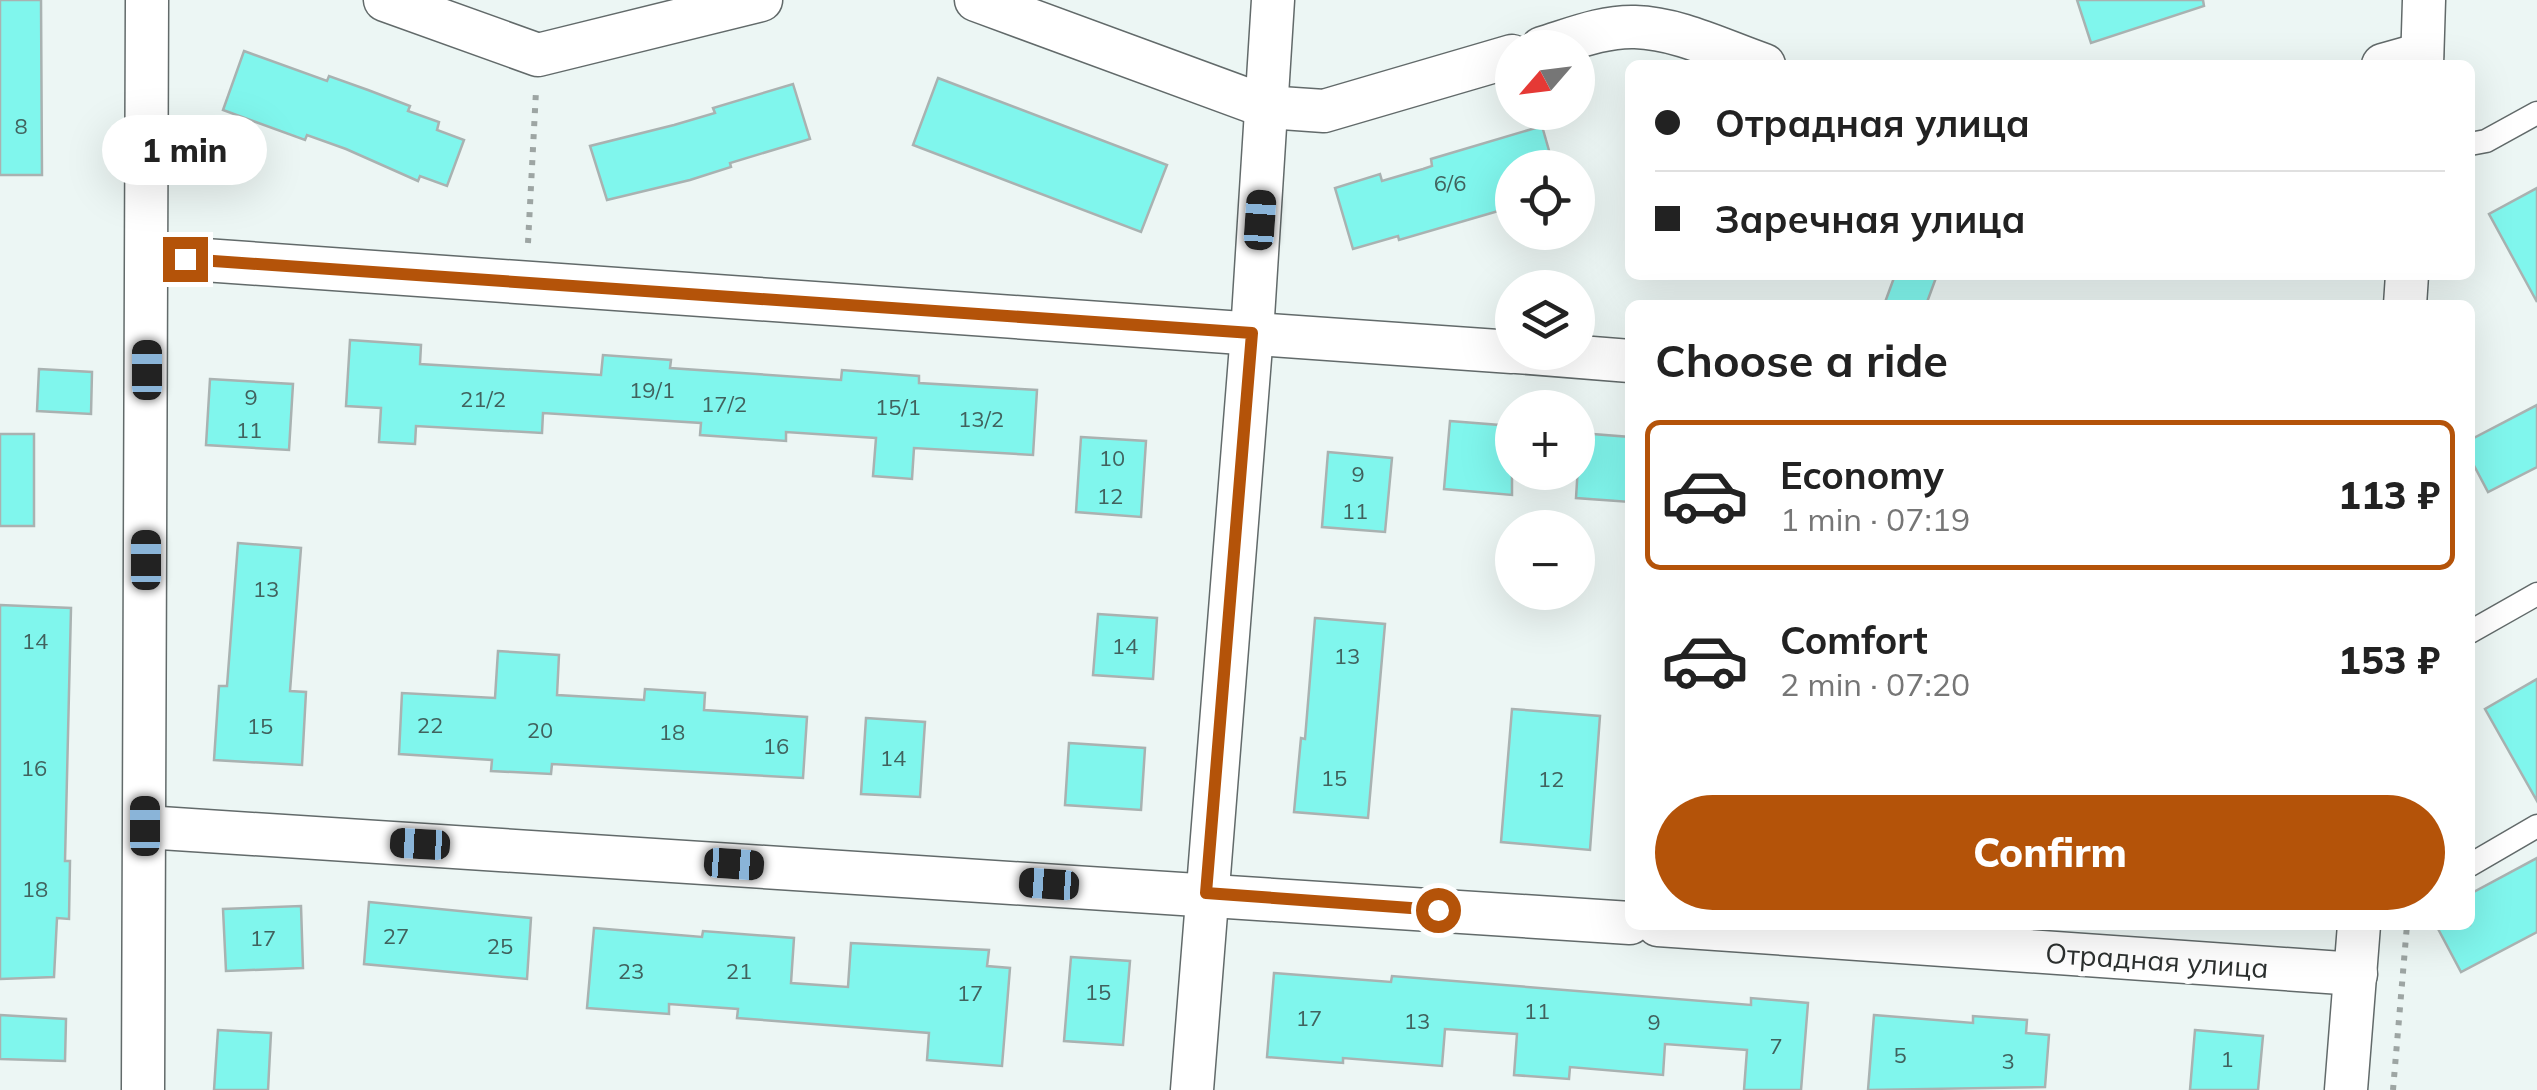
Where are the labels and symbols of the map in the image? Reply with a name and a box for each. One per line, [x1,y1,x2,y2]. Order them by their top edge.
north arrow [1495,30,1595,130]
house number: 8 [14,112,28,140]
callout: 1 min [102,114,268,184]
house number: 6/6 [1434,169,1466,197]
car [1243,189,1277,251]
route end [163,237,208,282]
car [132,340,162,400]
house number: 19/1 [629,376,675,404]
house number: 9 [244,383,258,411]
house number: 21/2 [460,385,506,413]
house number: 17/2 [701,390,747,418]
house number: 15/1 [875,393,921,421]
house number: 13/2 [958,405,1004,433]
house number: 11 [236,416,262,444]
house number: 10 [1099,444,1125,472]
house number: 9 [1351,460,1365,488]
house number: 12 [1097,482,1123,510]
house number: 11 [1342,497,1368,525]
car [131,530,161,590]
house number: 13 [253,575,279,603]
house number: 14 [22,627,48,655]
house number: 14 [1112,632,1138,660]
house number: 13 [1334,642,1360,670]
house number: 22 [417,711,443,739]
house number: 15 [247,712,273,740]
house number: 20 [527,716,553,744]
house number: 18 [659,718,685,746]
house number: 16 [763,732,789,760]
house number: 14 [880,744,906,772]
house number: 16 [21,754,47,782]
house number: 15 [1321,764,1347,792]
house number: 12 [1538,765,1564,793]
car [130,796,160,856]
car [389,827,451,861]
car [703,847,765,881]
car [1018,867,1080,901]
house number: 18 [22,875,48,903]
route start [1416,888,1461,933]
house number: 27 [383,922,409,950]
house number: 17 [250,924,276,952]
house number: 25 [487,932,513,960]
street label: Отрадная улица [2044,935,2270,985]
house number: 23 [618,957,644,985]
house number: 21 [726,957,752,985]
house number: 15 [1085,978,1111,1006]
house number: 17 [957,979,983,1007]
house number: 11 [1524,997,1550,1025]
house number: 17 [1296,1004,1322,1032]
house number: 13 [1404,1007,1430,1035]
house number: 9 [1647,1008,1661,1036]
house number: 7 [1769,1032,1783,1060]
house number: 5 [1893,1041,1907,1069]
house number: 1 [2220,1045,2234,1073]
house number: 3 [2001,1047,2015,1075]

